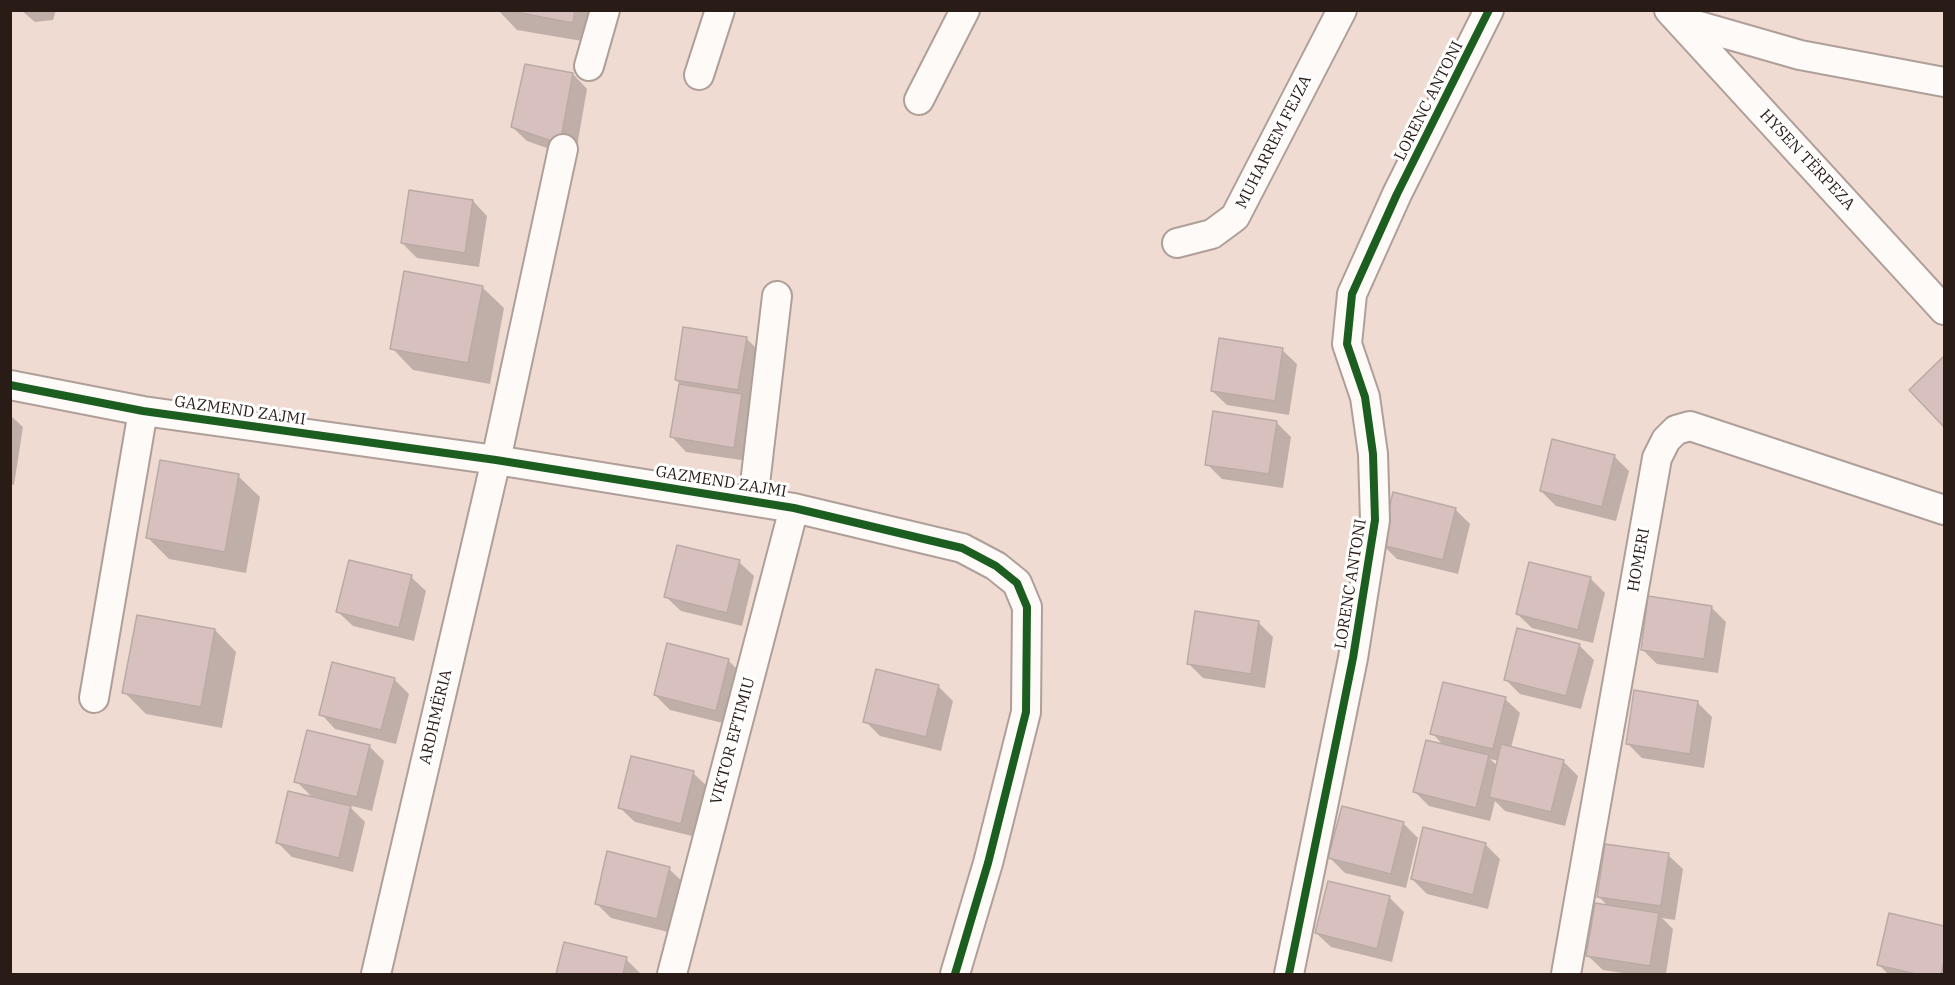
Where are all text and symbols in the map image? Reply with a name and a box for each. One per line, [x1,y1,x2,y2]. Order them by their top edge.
street label: LORENC ANTONI [1391,38,1467,164]
street label: MUHARREM FEJZA [1232,72,1316,212]
street label: HYSEN TËRPEZA [1755,106,1859,214]
street label: GAZMEND ZAJMI [173,392,307,430]
street label: GAZMEND ZAJMI [654,462,788,502]
street label: LORENC ANTONI [1331,518,1371,650]
street label: HOMERI [1624,527,1654,593]
street label: ARDHMËRIA [416,668,456,766]
street label: VIKTOR EFTIMIU [707,675,759,807]

